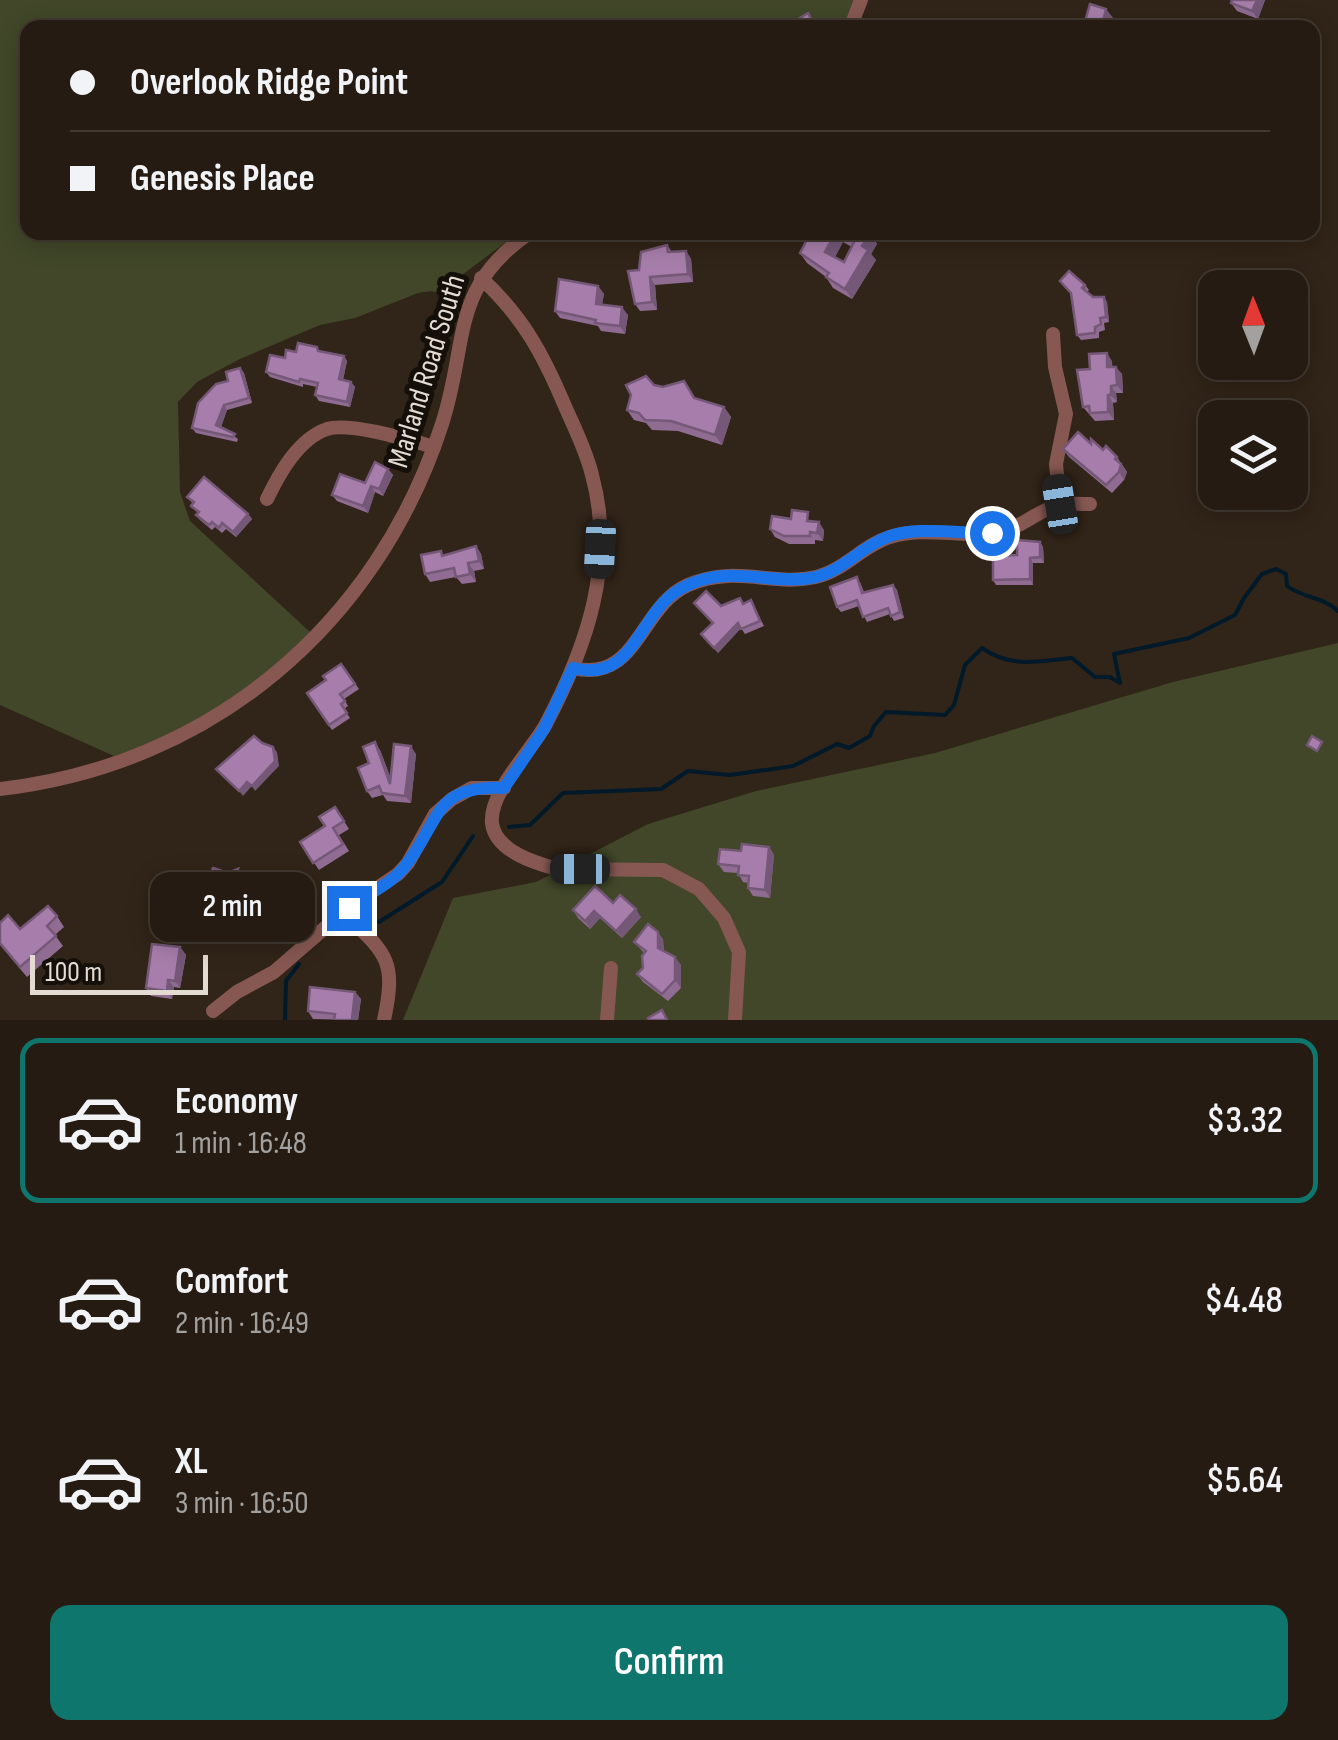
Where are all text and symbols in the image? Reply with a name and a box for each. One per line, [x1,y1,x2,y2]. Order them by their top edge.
text: Overlook Ridge Point [130,60,408,105]
text: Genesis Place [130,156,315,201]
street label: Marland Road South [381,270,473,472]
north arrow [1198,270,1308,380]
map controls [1198,270,1308,510]
button: layers [1198,400,1308,510]
car [1040,472,1080,536]
route start [970,511,1015,556]
car [583,518,617,580]
car [550,854,610,884]
callout: 2 min [149,873,314,943]
route end [327,886,372,931]
text: 2 min [203,887,262,926]
scale bar [30,950,208,994]
text: 100 m [45,956,102,989]
icon: car [55,1076,145,1166]
text: Economy [175,1079,298,1124]
text: $3.32 [1206,1098,1283,1143]
text: 1 min · 16:48 [175,1124,307,1163]
icon: car [55,1256,145,1346]
text: Comfort [175,1259,289,1304]
text: $4.48 [1204,1278,1283,1323]
text: 2 min · 16:49 [175,1304,309,1343]
icon: car [55,1436,145,1526]
text: XL [175,1439,208,1484]
text: $5.64 [1206,1458,1283,1503]
text: 3 min · 16:50 [175,1484,309,1523]
button: Confirm [50,1605,1288,1720]

